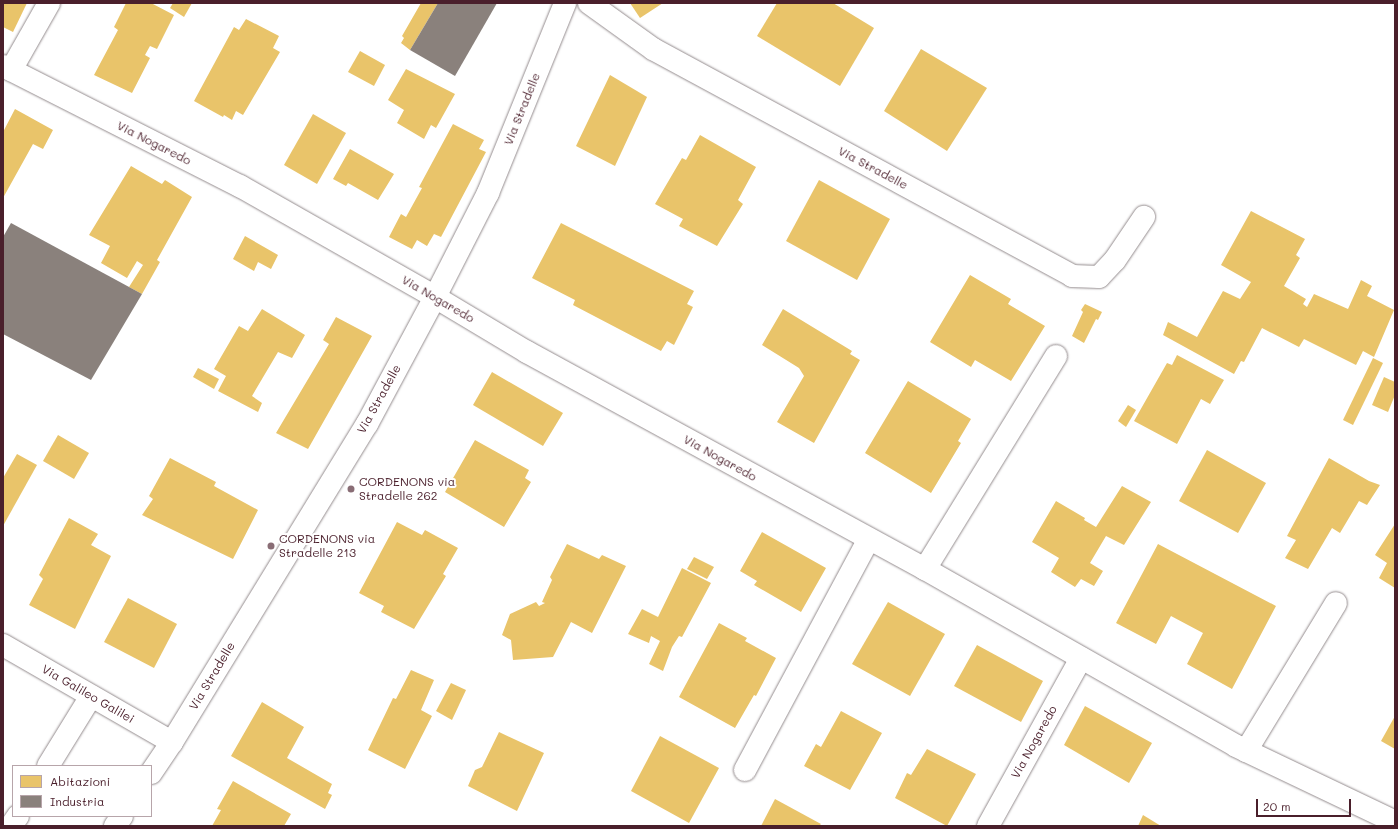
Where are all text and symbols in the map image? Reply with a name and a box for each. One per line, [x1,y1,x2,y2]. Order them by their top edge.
street label: Via Stradelle [501,71,543,147]
street label: Via Nogaredo [115,118,193,168]
street label: Via Stradelle [836,144,910,192]
street label: Via Nogaredo [399,272,477,326]
street label: Via Stradelle [354,362,404,436]
street label: Via Nogaredo [681,432,759,484]
place label: CORDENONS via Stradelle 262 [359,475,455,503]
marker: CORDENONS via Stradelle 262 [346,484,356,494]
place label: CORDENONS via Stradelle 213 [279,532,375,560]
marker: CORDENONS via Stradelle 213 [266,541,276,551]
street label: Via Stradelle [186,639,238,713]
street label: Via Galileo Galilei [39,662,137,726]
street label: Via Nogaredo [1008,703,1060,781]
legend [12,765,152,817]
text: Abitazioni [50,773,110,789]
scale bar [1258,791,1353,817]
text: Industria [50,793,104,809]
text: 20 m [1263,798,1291,814]

